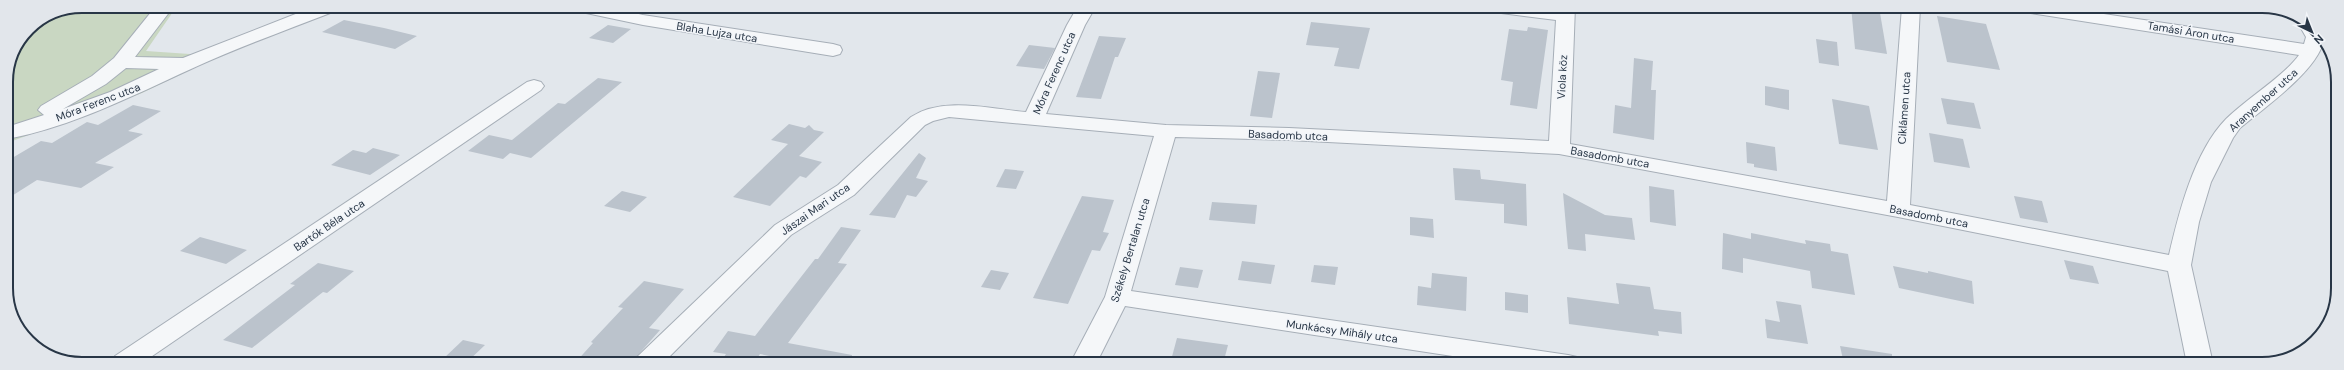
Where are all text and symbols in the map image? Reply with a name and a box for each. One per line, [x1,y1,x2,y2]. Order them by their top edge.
north arrow [2292,12,2332,52]
street label: Tamási Áron utca [2147,18,2236,46]
street label: Blaha Lujza utca [676,19,758,45]
street label: Móra Ferenc utca [1029,29,1079,117]
text: N [2311,31,2327,47]
street label: Viola köz [1554,54,1570,100]
street label: Aranyember utca [2226,65,2300,135]
street label: Ciklámen utca [1894,71,1914,145]
street label: Móra Ferenc utca [54,80,142,124]
street label: Basadomb utca [1248,127,1328,143]
street label: Basadomb utca [1569,143,1651,171]
street label: Jászai Mari utca [778,180,852,238]
street label: Bartók Béla utca [291,196,367,254]
street label: Székely Bertalan utca [1107,196,1153,304]
street label: Basadomb utca [1888,202,1970,230]
street label: Munkácsy Mihály utca [1285,316,1399,346]

